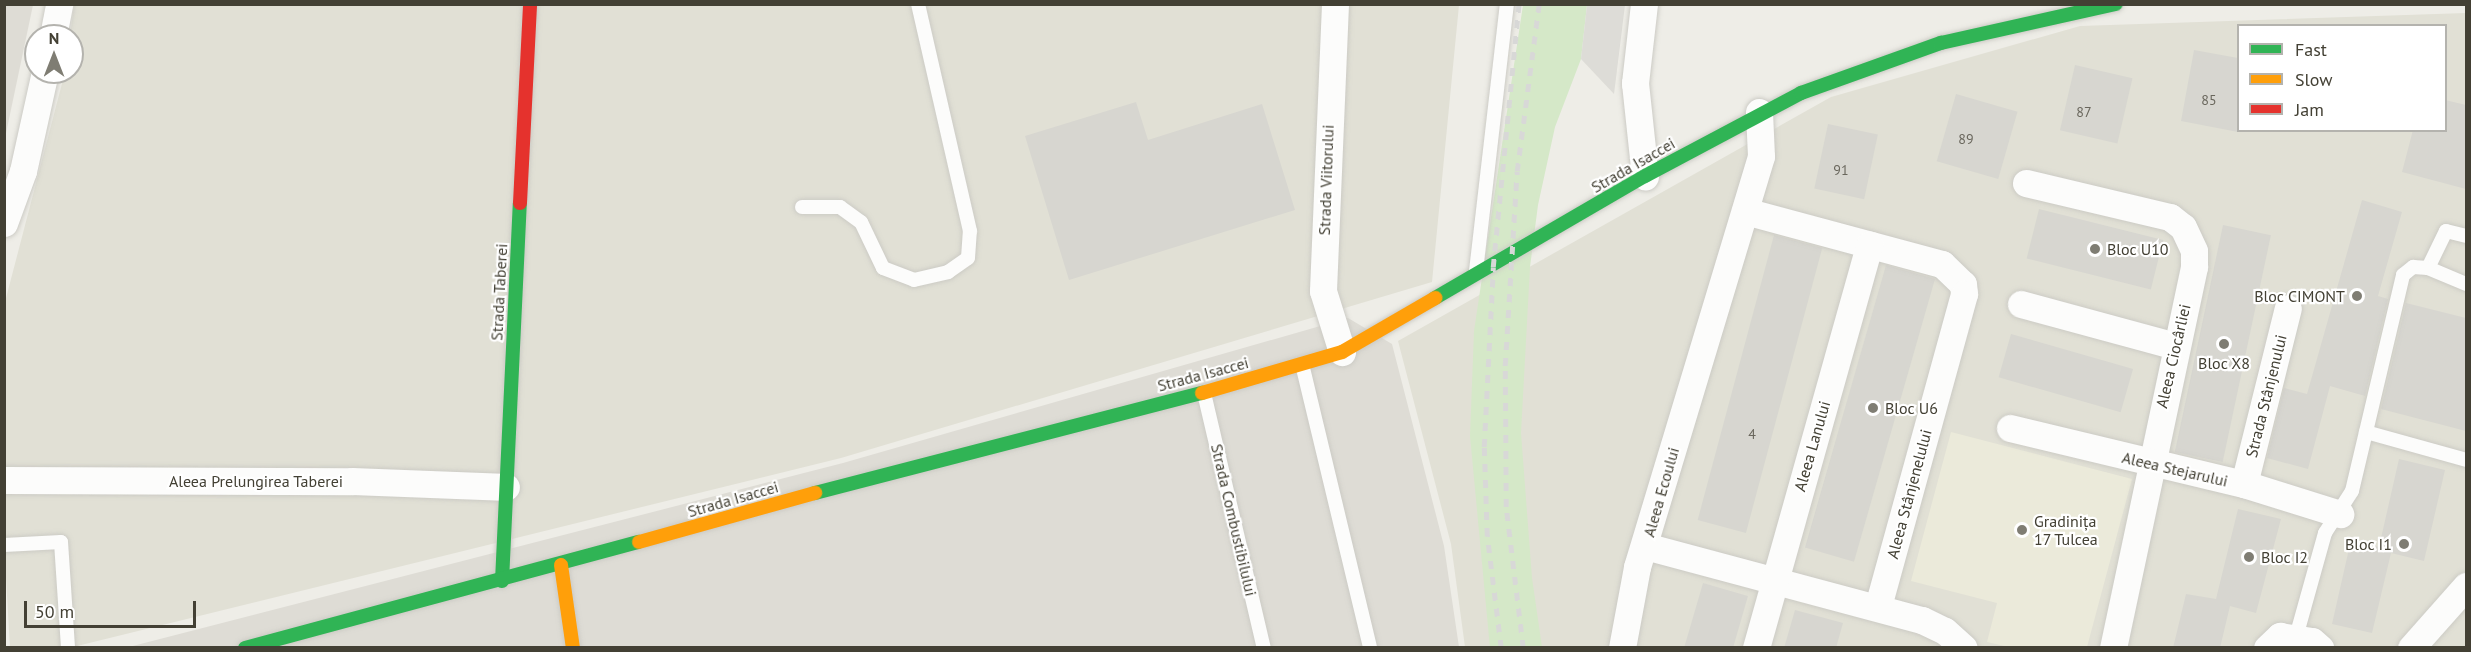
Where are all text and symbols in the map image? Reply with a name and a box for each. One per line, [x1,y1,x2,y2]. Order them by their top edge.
north arrow [24,24,84,84]
legend [2237,24,2447,132]
text: N [49,28,59,48]
text: Fast [2295,38,2327,61]
text: Slow [2295,68,2333,91]
house number: 85 [2201,92,2217,108]
text: Jam [2295,98,2324,121]
house number: 87 [2076,104,2092,120]
street label: Strada Viitorului [1314,124,1338,236]
house number: 89 [1958,131,1974,147]
street label: Strada Isaccei [1588,133,1678,197]
house number: 91 [1833,162,1849,178]
place label: Bloc U10 [2107,239,2169,259]
marker: Bloc U10 [2088,242,2102,256]
street label: Strada Taberei [487,243,511,341]
place label: Bloc CIMONT [2254,286,2345,306]
marker: Bloc CIMONT [2350,289,2364,303]
street label: Aleea Ciocârliei [2152,302,2194,410]
street label: Strada Stânjenului [2241,333,2291,459]
marker: Bloc X8 [2217,337,2231,351]
street label: Strada Isaccei [1155,353,1251,395]
place label: Bloc X8 [2198,353,2250,373]
place label: Bloc U6 [1885,398,1938,418]
street label: Aleea Lanului [1790,399,1834,493]
marker: Bloc U6 [1866,401,1880,415]
house number: 4 [1748,426,1756,442]
street label: Aleea Stânjenelului [1883,427,1935,561]
street label: Strada Combustibilului [1207,442,1261,598]
street label: Aleea Ecoului [1639,445,1683,539]
street label: Aleea Stejarului [2120,447,2230,491]
street label: Aleea Prelungirea Taberei [169,471,343,491]
street label: Strada Isaccei [685,477,781,521]
place label: Gradinița 17 Tulcea [2034,511,2099,549]
marker: Gradinița 17 Tulcea [2015,523,2029,537]
place label: Bloc I1 [2345,534,2392,554]
marker: Bloc I1 [2397,537,2411,551]
place label: Bloc I2 [2261,547,2308,567]
marker: Bloc I2 [2242,550,2256,564]
scale bar [27,589,200,627]
text: 50 m [35,600,74,623]

